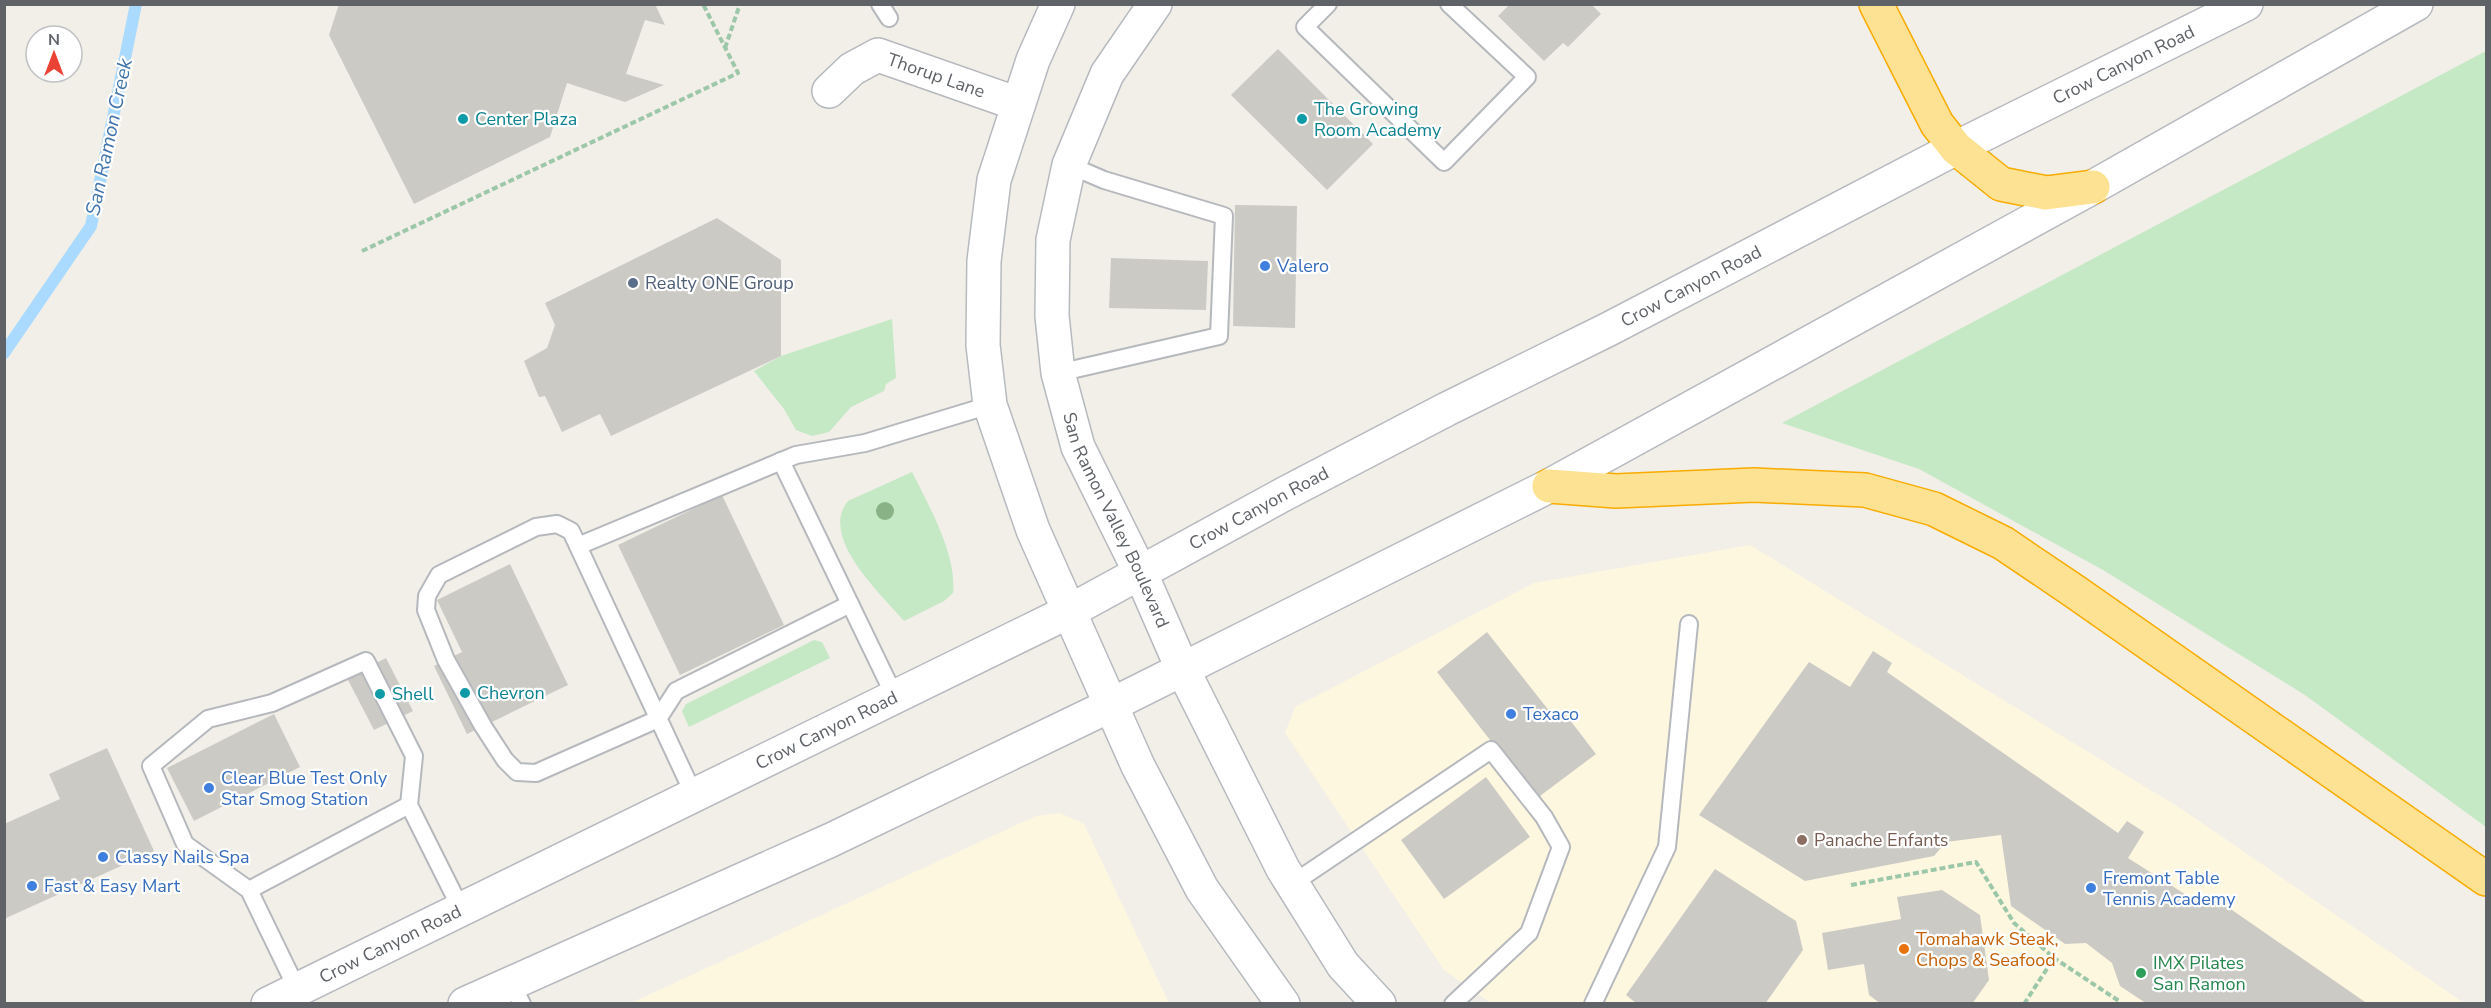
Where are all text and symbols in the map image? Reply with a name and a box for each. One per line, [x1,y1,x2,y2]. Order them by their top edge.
street label: Crow Canyon Road [2049,19,2199,110]
north arrow [24,24,84,84]
text: N [48,29,60,51]
street label: Thorup Lane [884,47,988,104]
water label: San Ramon Creek [79,55,139,218]
place label: The Growing Room Academy [1314,97,1442,142]
place label: Center Plaza [475,107,577,131]
marker: Center Plaza [456,112,470,126]
marker: The Growing Room Academy [1295,112,1309,126]
street label: Crow Canyon Road [1616,240,1766,333]
place label: Valero [1276,254,1329,278]
marker: Valero [1258,259,1272,273]
place label: Realty ONE Group [645,271,794,295]
marker: Realty ONE Group [626,276,640,290]
street label: San Ramon Valley Boulevard [1057,410,1175,631]
street label: Crow Canyon Road [1185,461,1333,556]
place label: Chevron [477,681,545,705]
place label: Shell [392,682,434,706]
street label: Crow Canyon Road [751,685,902,775]
marker: Chevron [458,686,472,700]
marker: Shell [373,687,387,701]
place label: Texaco [1523,702,1579,726]
marker: Texaco [1504,707,1518,721]
place label: Clear Blue Test Only Star Smog Station [221,766,388,811]
marker: Clear Blue Test Only Star Smog Station [202,781,216,795]
place label: Panache Enfants [1814,828,1948,852]
marker: Panache Enfants [1795,833,1809,847]
place label: Classy Nails Spa [115,845,250,869]
marker: Classy Nails Spa [96,850,110,864]
place label: Fremont Table Tennis Academy [2103,866,2236,911]
place label: Fast & Easy Mart [44,874,181,898]
marker: Fast & Easy Mart [25,879,39,893]
marker: Fremont Table Tennis Academy [2084,881,2098,895]
street label: Crow Canyon Road [315,899,465,989]
place label: Tomahawk Steak, Chops & Seafood [1916,927,2059,972]
marker: Tomahawk Steak, Chops & Seafood [1897,942,1911,956]
place label: IMX Pilates San Ramon [2153,951,2246,996]
marker: IMX Pilates San Ramon [2134,966,2148,980]

